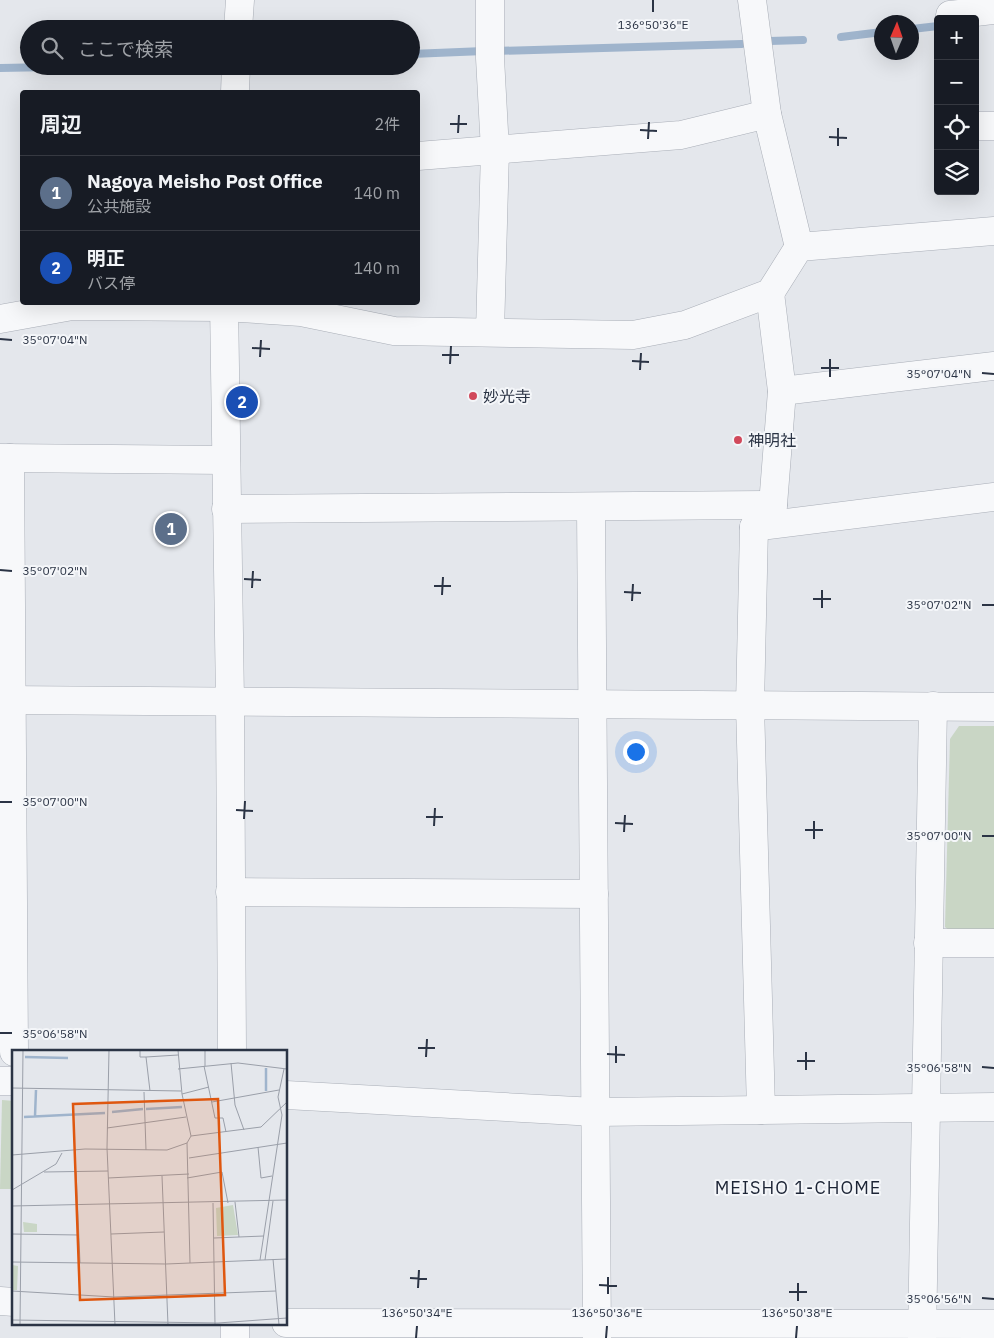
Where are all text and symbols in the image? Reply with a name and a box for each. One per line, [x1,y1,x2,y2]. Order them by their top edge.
north arrow [874,15,919,60]
map controls [934,15,979,195]
button: + [934,15,979,60]
text: 136°50'36"E [618,17,688,32]
search box [20,20,420,75]
icon: search [38,34,66,62]
text: ここで検索 [78,37,173,61]
button: − [934,60,979,105]
button: locate [934,105,979,150]
text: 周辺 [40,110,82,138]
text: 2件 [374,114,400,134]
button: layers [934,150,979,195]
text: Nagoya Meisho Post Office [87,169,323,193]
text: 1 [51,183,61,203]
text: 140 m [353,183,400,203]
text: 公共施設 [87,196,151,216]
text: 明正 [87,246,125,270]
text: 2 [51,258,61,278]
text: 140 m [353,258,400,278]
text: バス停 [87,273,135,293]
text: 35°07'04"N [22,332,88,347]
text: 35°07'04"N [906,366,972,381]
pin: 2 [226,383,258,421]
place label: 妙光寺 [483,386,531,406]
marker: 妙光寺 [467,390,479,402]
place label: 神明社 [748,430,796,450]
marker: 神明社 [732,434,744,446]
pin: 1 [155,510,187,548]
text: 35°07'02"N [22,563,88,578]
text: 35°07'02"N [906,597,972,612]
your location [623,739,649,765]
text: 35°07'00"N [22,794,88,809]
text: 35°07'00"N [906,828,972,843]
text: 35°06'58"N [22,1026,88,1041]
inset map [12,1050,288,1326]
text: 35°06'58"N [906,1060,972,1075]
district label: MEISHO 1-CHOME [715,1176,881,1199]
text: 35°06'56"N [906,1291,972,1306]
text: 136°50'34"E [382,1305,452,1320]
text: 136°50'36"E [572,1305,642,1320]
text: 136°50'38"E [762,1305,832,1320]

